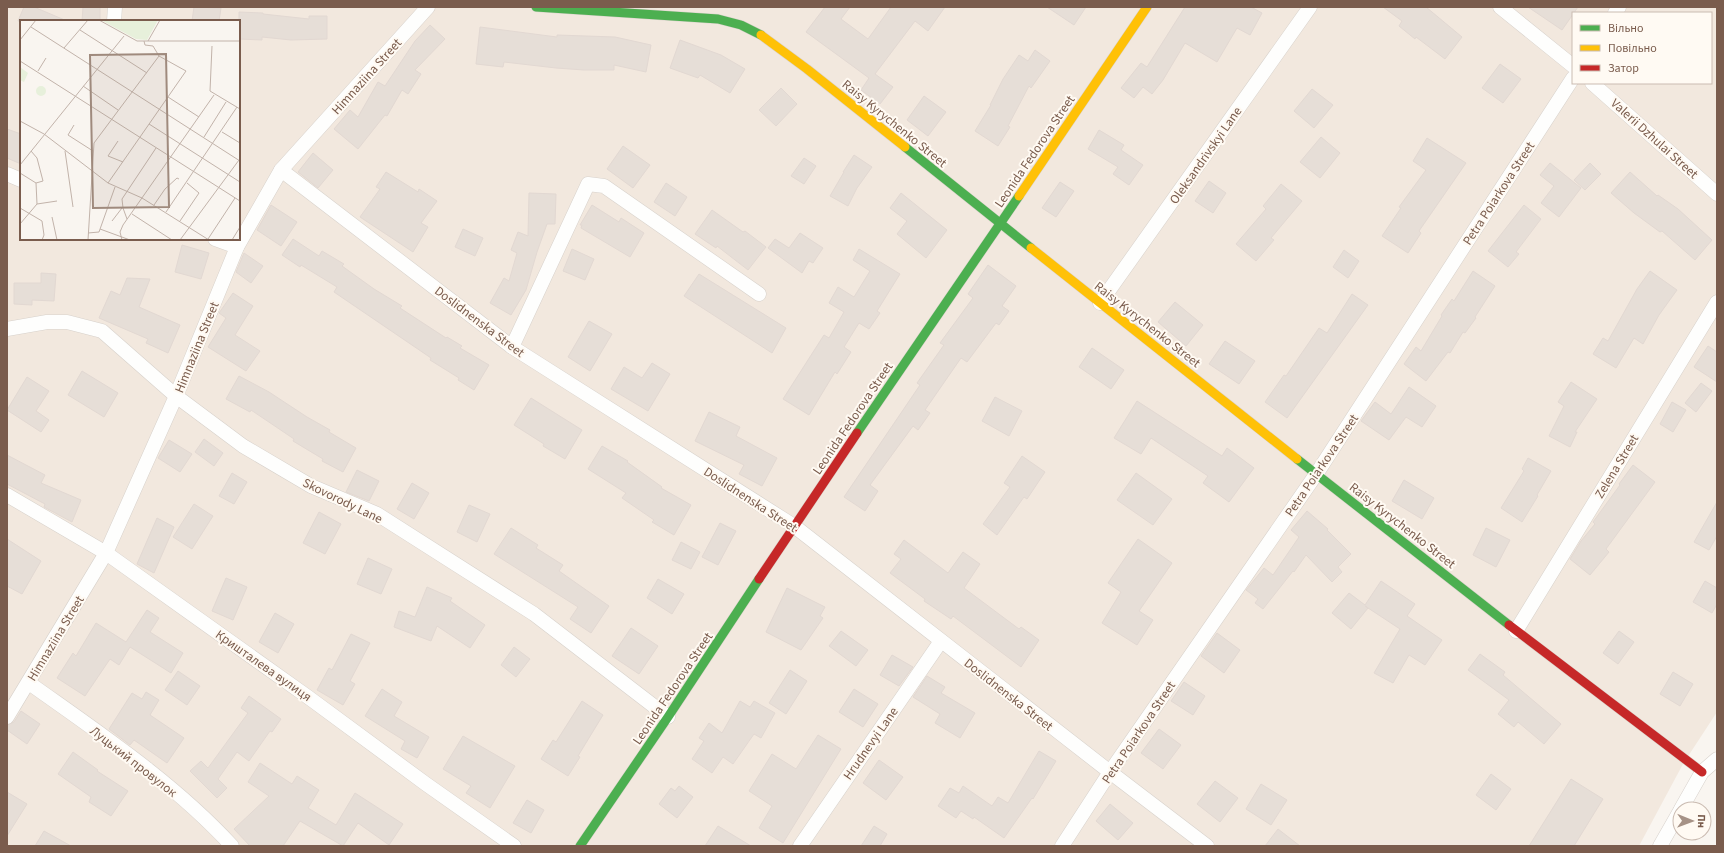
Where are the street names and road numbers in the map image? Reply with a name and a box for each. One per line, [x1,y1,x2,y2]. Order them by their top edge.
street label: Himnaziina Street [328,34,406,119]
street label: Raisy Kyrychenko Street [838,76,951,172]
street label: Leonida Fedorova Street [990,91,1080,211]
street label: Valerii Dzhulai Street [1607,95,1702,183]
street label: Oleksandrivskyi Lane [1165,103,1246,208]
street label: Petra Poiarkova Street [1459,138,1539,249]
street label: Raisy Kyrychenko Street [1090,278,1205,372]
street label: Doslidnenska Street [431,282,529,362]
street label: Himnaziina Street [170,299,224,396]
street label: Leonida Fedorova Street [808,358,898,478]
street label: Petra Poiarkova Street [1281,410,1363,520]
street label: Zelena Street [1591,431,1643,502]
street label: Doslidnenska Street [700,463,801,537]
street label: Skovorody Lane [300,474,386,528]
street label: Raisy Kyrychenko Street [1345,479,1460,573]
street label: Himnaziina Street [23,592,89,685]
street label: Кришталева вулиця [212,626,315,706]
street label: Leonida Fedorova Street [628,628,718,748]
street label: Doslidnenska Street [960,654,1057,736]
street label: Petra Poiarkova Street [1098,677,1180,787]
street label: Hrudnevyi Lane [839,703,903,784]
street label: Луцький провулок [86,722,181,802]

